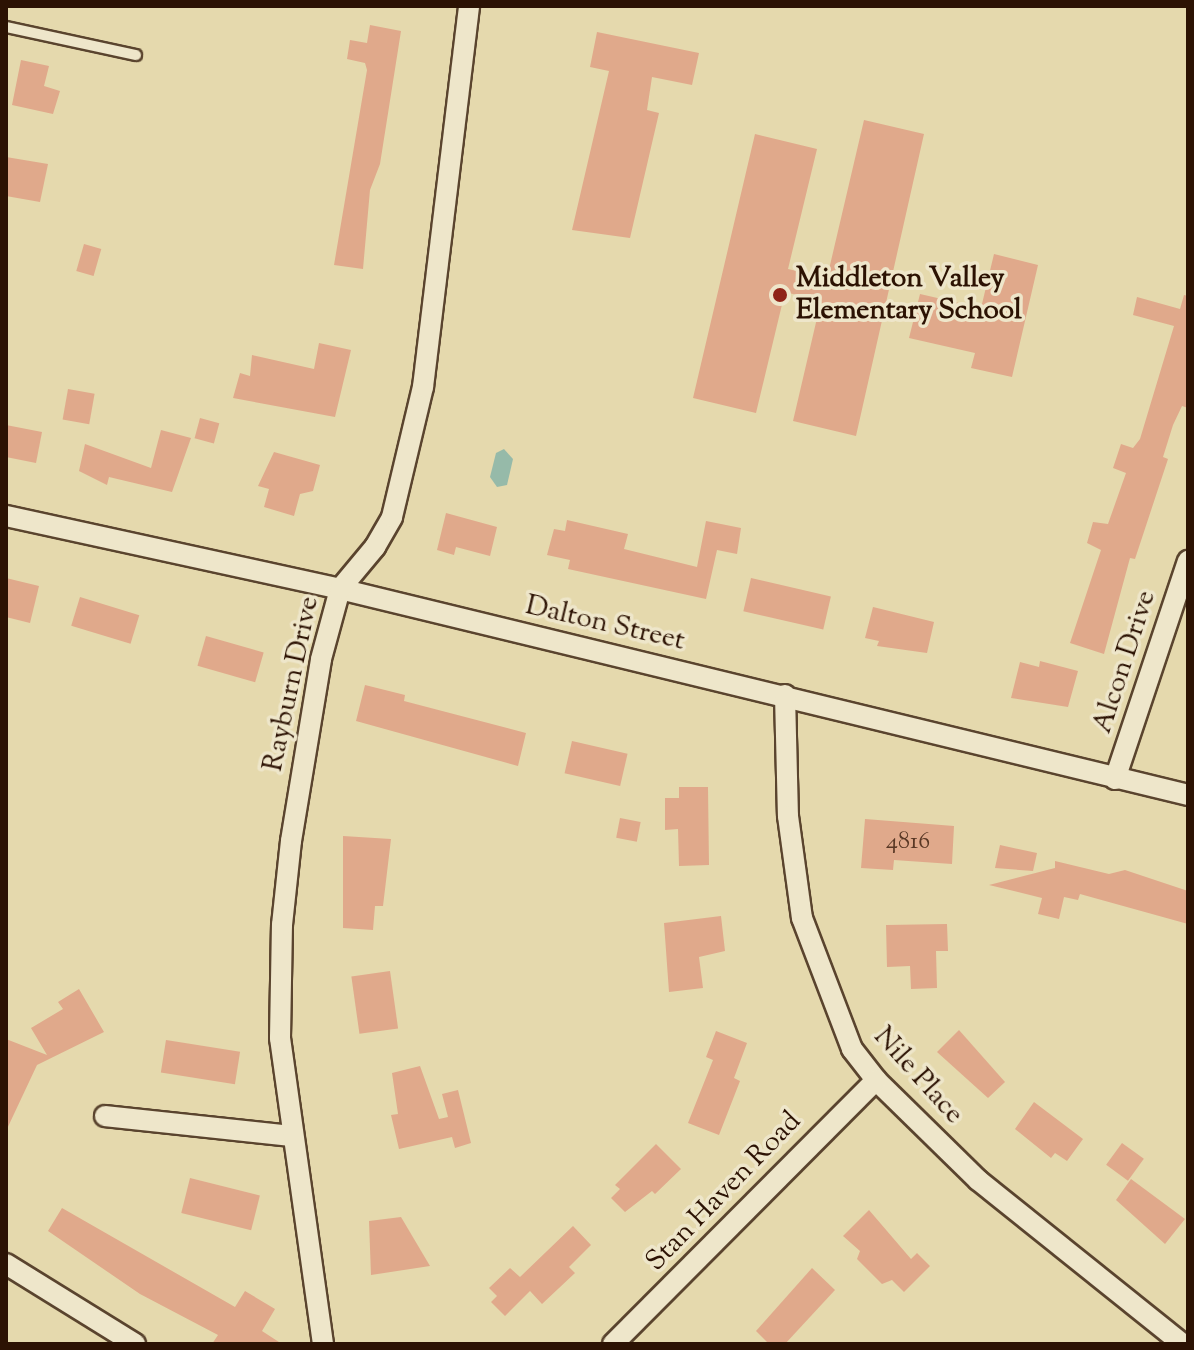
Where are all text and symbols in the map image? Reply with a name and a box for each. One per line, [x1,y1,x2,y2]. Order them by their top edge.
place label: Middleton Valley Elementary School [796,262,1022,328]
marker: Middleton Valley Elementary School [771,286,789,304]
street label: Alcon Drive [1086,586,1164,738]
street label: Dalton Street [522,589,688,659]
street label: Rayburn Drive [257,593,327,775]
house number: 4816 [886,829,930,857]
street label: Nile Place [866,1021,970,1131]
street label: Stan Haven Road [639,1105,809,1279]

